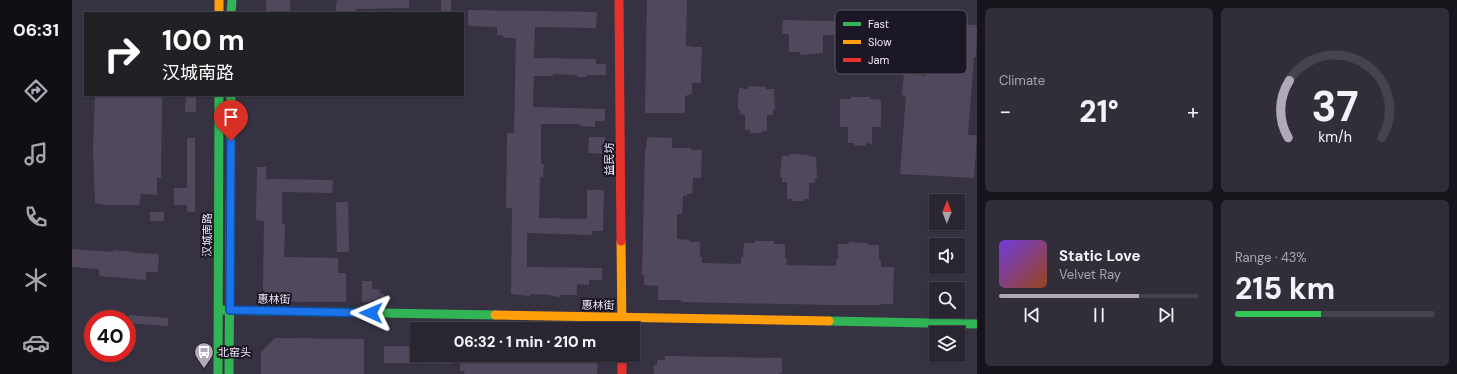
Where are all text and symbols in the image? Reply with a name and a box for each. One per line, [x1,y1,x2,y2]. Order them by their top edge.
legend [835,10,967,74]
text: Fast [868,17,889,31]
text: 06:31 [13,18,59,42]
text: 100 m [162,22,245,59]
icon: right [96,28,148,80]
text: Slow [868,35,892,49]
text: Jam [868,53,889,67]
text: 汉城南路 [162,61,234,85]
text: Climate [999,72,1045,89]
icon: directions [22,77,50,105]
text: 37 [1311,80,1359,134]
text: 21° [1079,92,1119,131]
text: − [999,97,1011,126]
text: + [1187,97,1199,126]
pin [214,100,248,141]
icon: arrive [220,106,242,128]
text: km/h [1318,128,1352,146]
icon: music [22,140,50,168]
street label: 益民坊 [602,143,616,176]
north arrow [929,194,965,230]
map controls [929,194,965,362]
icon: phone [22,203,50,231]
street label: 汉城南路 [200,213,214,257]
button: sound [929,238,965,274]
text: Static Love [1059,246,1140,266]
text: Range · 43% [1235,249,1307,266]
icon: climate [22,266,50,294]
text: Velvet Ray [1059,266,1121,283]
text: 215 km [1235,269,1335,308]
button: search [929,282,965,318]
street label: 惠林街 [257,292,291,306]
position arrow [350,292,392,334]
street label: 惠林街 [581,298,615,312]
icon: previous [1021,304,1043,326]
icon: pause [1088,304,1110,326]
icon: next [1155,304,1177,326]
speed limit sign: 40 [84,310,136,362]
button: layers [929,326,965,362]
icon: car [22,329,50,357]
text: 06:32 · 1 min · 210 m [454,332,596,352]
bus stop icon: 北窑头 [193,341,215,369]
place label: 北窑头 [218,345,251,359]

